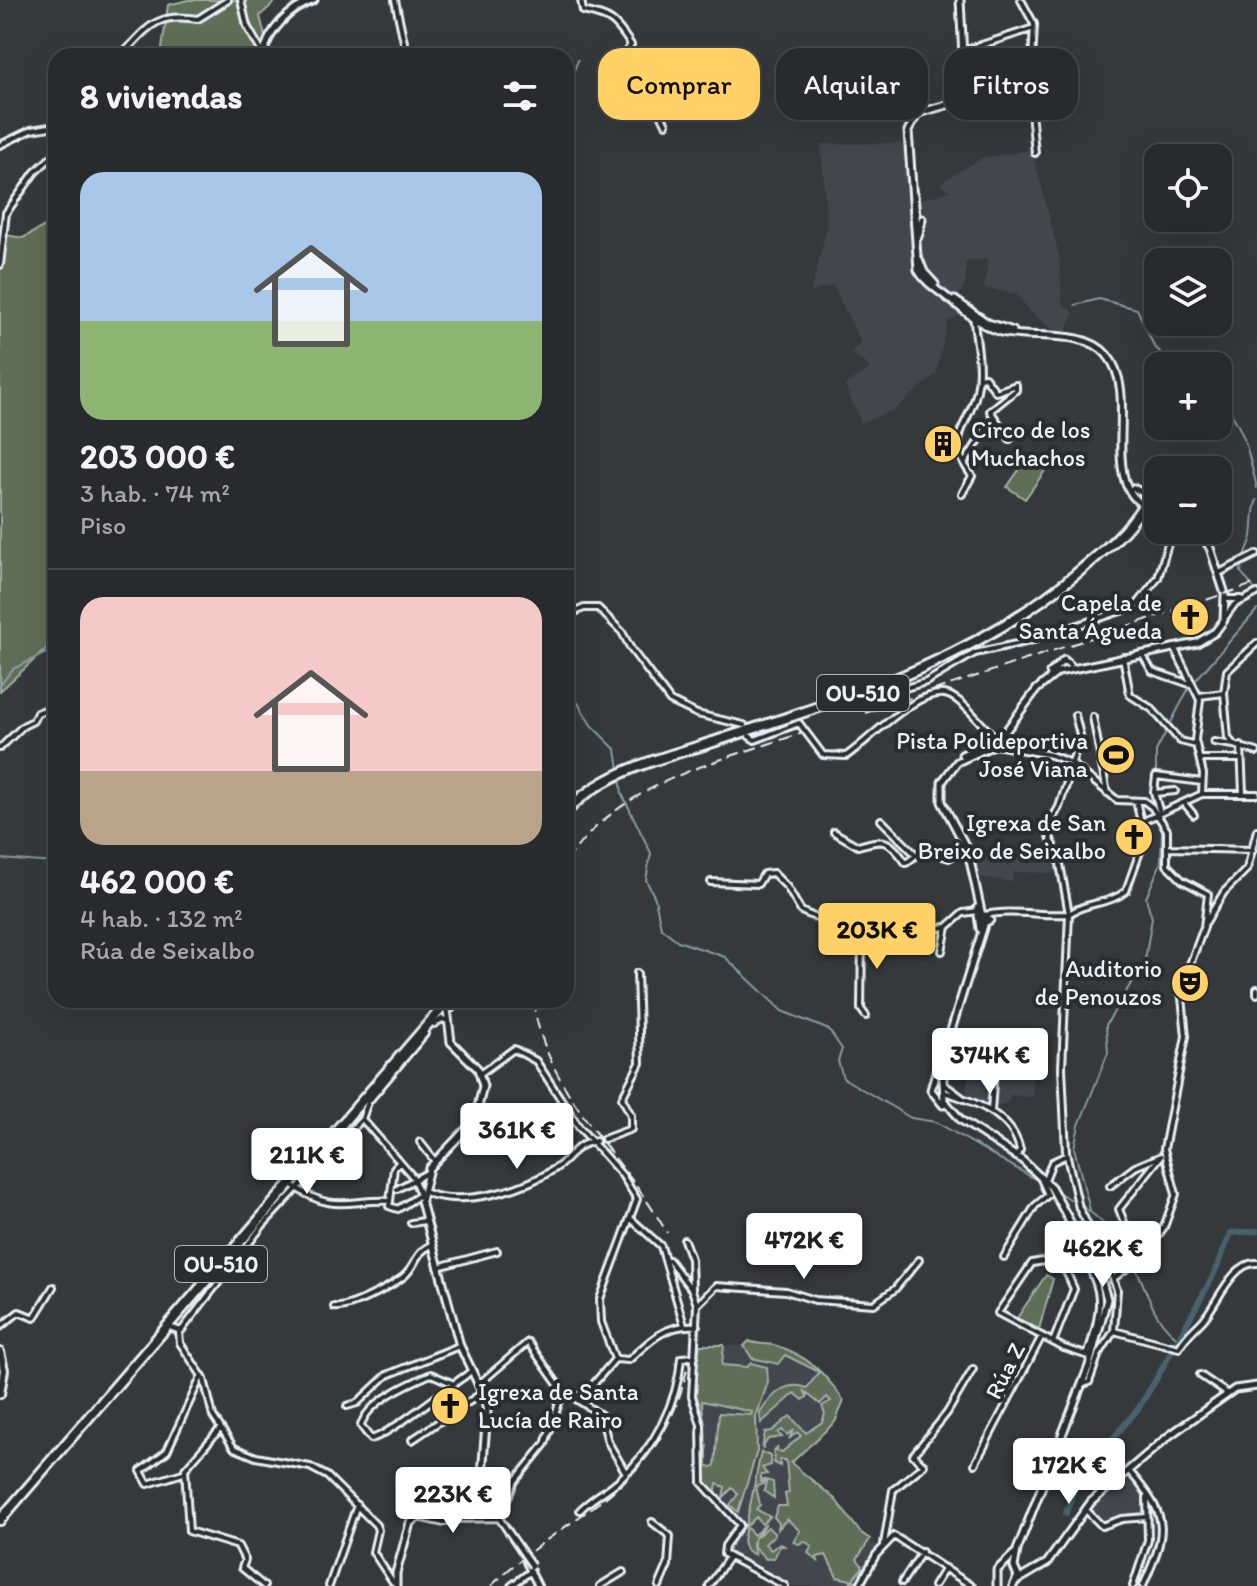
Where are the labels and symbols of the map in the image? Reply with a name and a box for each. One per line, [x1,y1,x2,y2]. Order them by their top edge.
place label: Circo de los Muchachos [971,415,1090,472]
building icon: Circo de los Muchachos [922,423,964,465]
place label: Capela de Santa Águeda [1019,588,1162,645]
church icon: Capela de Santa Águeda [1169,596,1211,638]
road number: OU-510 [817,675,909,711]
place label: Pista Polideportiva José Viana [896,726,1088,783]
sports icon: Pista Polideportiva José Viana [1095,734,1137,776]
place label: Igrexa de San Breixo de Seixalbo [918,808,1106,865]
church icon: Igrexa de San Breixo de Seixalbo [1113,816,1155,858]
pin: 203K € [812,903,942,971]
place label: Auditorio de Penouzos [1035,954,1162,1011]
theatre icon: Auditorio de Penouzos [1169,962,1211,1004]
pin: 374K € [925,1028,1055,1096]
pin: 361K € [452,1103,582,1171]
pin: 211K € [242,1128,372,1196]
pin: 472K € [739,1213,869,1281]
pin: 462K € [1038,1221,1168,1289]
road number: OU-510 [175,1246,267,1282]
street label: Rúa Z [978,1337,1031,1404]
place label: Igrexa de Santa Lucía de Rairo [478,1377,639,1434]
church icon: Igrexa de Santa Lucía de Rairo [429,1385,471,1427]
pin: 172K € [1004,1438,1134,1506]
pin: 223K € [388,1467,518,1535]

